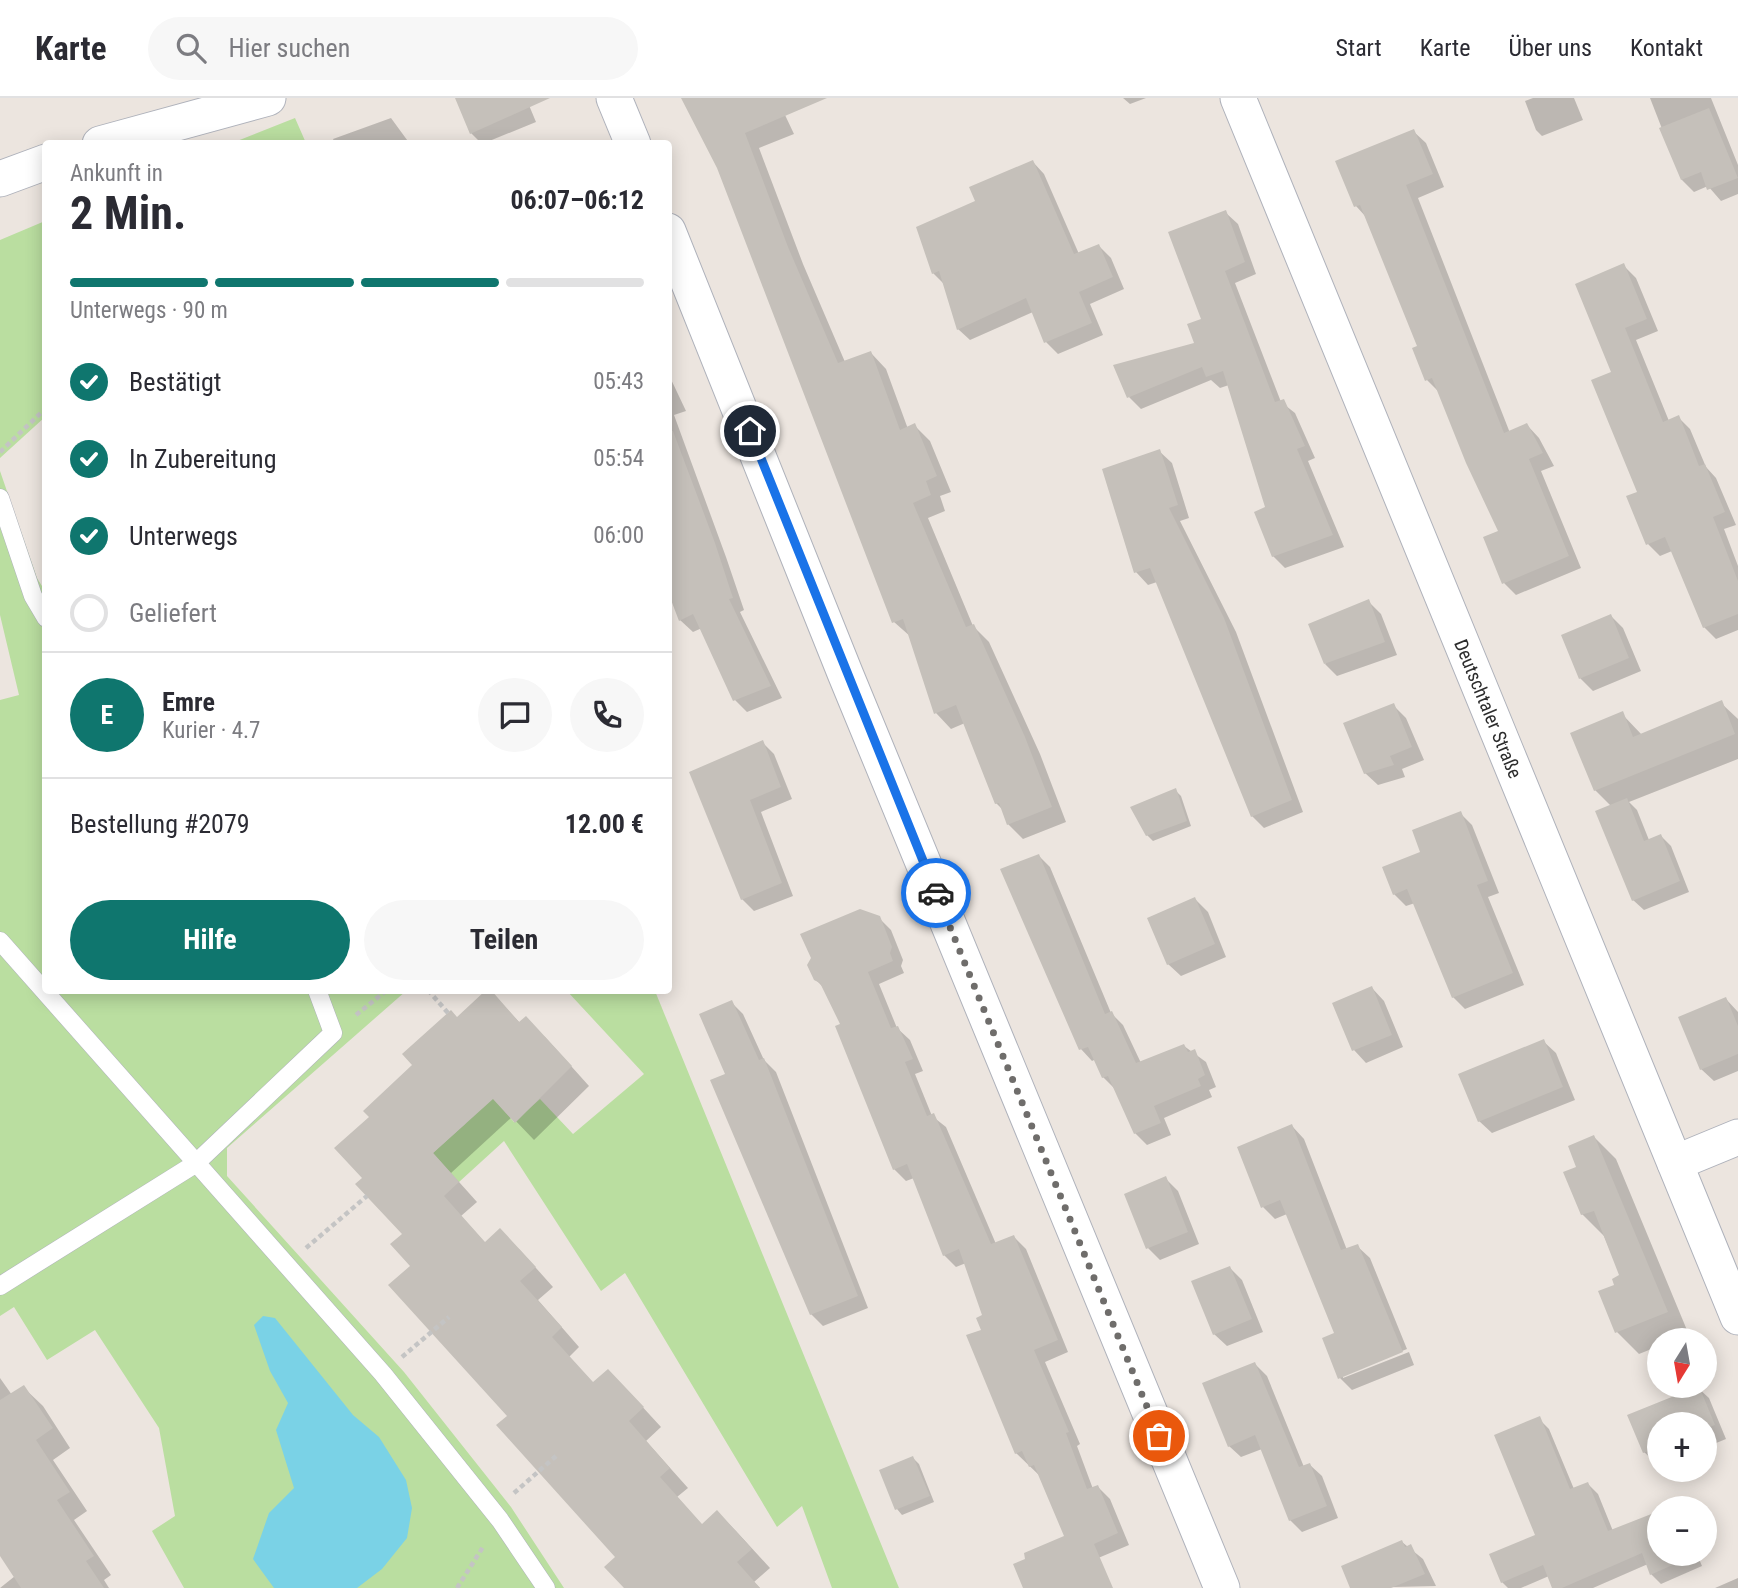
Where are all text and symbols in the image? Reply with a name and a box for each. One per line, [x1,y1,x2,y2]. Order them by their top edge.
search box [148,17,638,80]
text: Karte [35,29,106,68]
icon: search [172,29,210,67]
text: Hier suchen [228,33,350,63]
text: Start [1336,34,1382,62]
text: Karte [1420,34,1470,62]
text: Über uns [1508,34,1592,62]
text: Kontakt [1630,34,1703,62]
text: Ankunft in [70,160,163,187]
text: 06:07–06:12 [510,185,644,215]
text: 2 Min. [70,186,186,240]
text: Unterwegs · 90 m [70,297,228,324]
icon: check [70,363,108,401]
text: Bestätigt [129,367,222,397]
text: 05:43 [593,368,644,395]
pin [720,401,780,461]
icon: home [731,412,769,450]
icon: check [70,440,108,478]
text: In Zubereitung [129,444,277,474]
text: 05:54 [593,445,644,472]
icon: check [70,517,108,555]
text: Unterwegs [129,521,238,551]
text: 06:00 [593,522,644,549]
text: Geliefert [129,598,217,628]
street label: Deutschtaler Straße [1450,636,1527,782]
button: chat [478,678,552,752]
button: phone [570,678,644,752]
text: Emre [162,687,215,717]
text: E [101,700,113,730]
text: Kurier · 4.7 [162,717,260,744]
text: Bestellung #2079 [70,809,250,839]
text: 12.00 € [565,809,644,839]
courier [901,858,971,928]
icon: car [917,874,955,912]
button: Hilfe [70,900,350,980]
button: Teilen [364,900,644,980]
north arrow [1647,1328,1717,1398]
map controls [1647,1328,1717,1566]
pin [1129,1406,1189,1466]
button: + [1647,1412,1717,1482]
icon: bag [1140,1417,1178,1455]
button: − [1647,1496,1717,1566]

